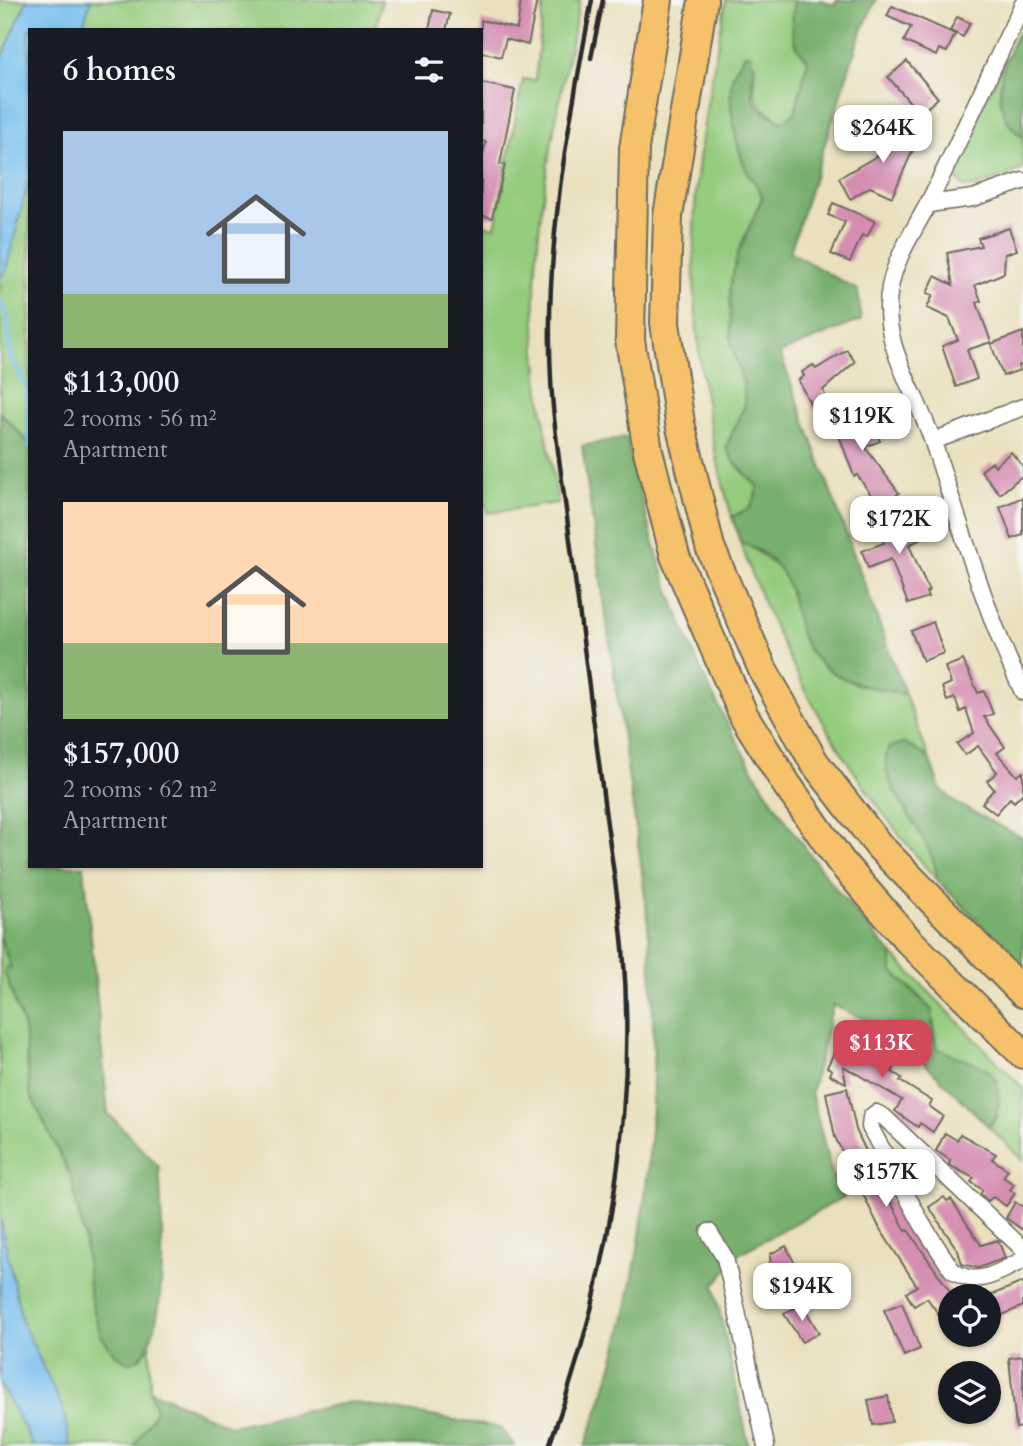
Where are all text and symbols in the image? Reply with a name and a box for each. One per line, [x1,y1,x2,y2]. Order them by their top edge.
text: 6 homes [63,50,176,91]
icon: filters [410,51,448,89]
pin: $264K [834,106,932,165]
text: $264K [850,112,916,143]
icon: home [193,176,319,302]
text: $113,000 [63,362,179,403]
pin: $119K [813,393,911,453]
text: $119K [829,400,895,431]
text: 2 rooms · 56 m² [63,403,216,434]
text: Apartment [63,434,167,465]
pin: $172K [850,496,948,556]
text: $172K [866,503,932,534]
icon: home [193,547,319,673]
text: $157,000 [63,733,179,774]
text: 2 rooms · 62 m² [63,774,216,805]
text: Apartment [63,805,167,836]
pin: $113K [833,1020,931,1080]
text: $113K [849,1027,915,1058]
pin: $157K [837,1150,935,1209]
text: $157K [853,1156,919,1187]
pin: $194K [753,1264,851,1323]
text: $194K [769,1270,835,1301]
map controls [938,1284,1001,1424]
button: locate [938,1284,1001,1347]
button: layers [938,1361,1001,1424]

